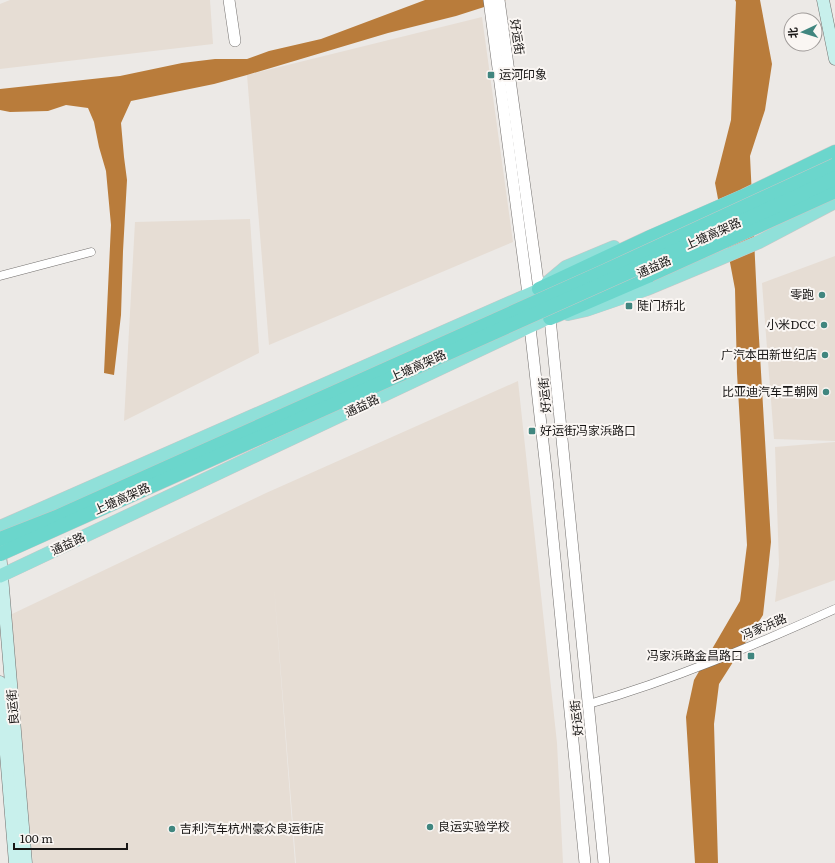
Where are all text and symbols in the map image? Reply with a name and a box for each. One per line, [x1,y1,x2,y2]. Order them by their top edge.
north arrow [783,12,823,52]
street label: 好运街 [507,18,529,56]
text: 北 [784,27,800,39]
place label: 运河印象 [499,65,547,83]
marker: 运河印象 [486,70,496,80]
street label: 上塘高架路 [682,213,744,254]
street label: 通益路 [633,251,674,282]
place label: 零跑 [790,285,814,303]
marker: 零跑 [817,290,827,300]
place label: 陡门桥北 [637,296,685,314]
marker: 陡门桥北 [624,301,634,311]
place label: 小米DCC [766,315,816,333]
marker: 小米DCC [819,320,829,330]
street label: 上塘高架路 [387,345,449,386]
place label: 广汽本田新世纪店 [721,345,817,363]
marker: 广汽本田新世纪店 [820,350,830,360]
street label: 好运街 [533,376,555,414]
place label: 比亚迪汽车王朝网 [722,382,818,400]
marker: 比亚迪汽车王朝网 [821,387,831,397]
street label: 通益路 [341,389,382,421]
place label: 好运街冯家浜路口 [540,421,636,439]
marker: 好运街冯家浜路口 [527,426,537,436]
street label: 上塘高架路 [91,478,153,519]
street label: 通益路 [47,527,88,559]
street label: 冯家浜路 [738,608,789,644]
place label: 冯家浜路金昌路口 [647,646,743,664]
marker: 冯家浜路金昌路口 [746,651,756,661]
street label: 良运街 [1,688,23,726]
street label: 好运街 [565,699,587,737]
place label: 良运实验学校 [438,817,510,835]
place label: 吉利汽车杭州豪众良运街店 [180,819,324,837]
marker: 良运实验学校 [425,822,435,832]
marker: 吉利汽车杭州豪众良运街店 [167,824,177,834]
scale bar [14,825,127,851]
text: 100 m [20,829,53,847]

